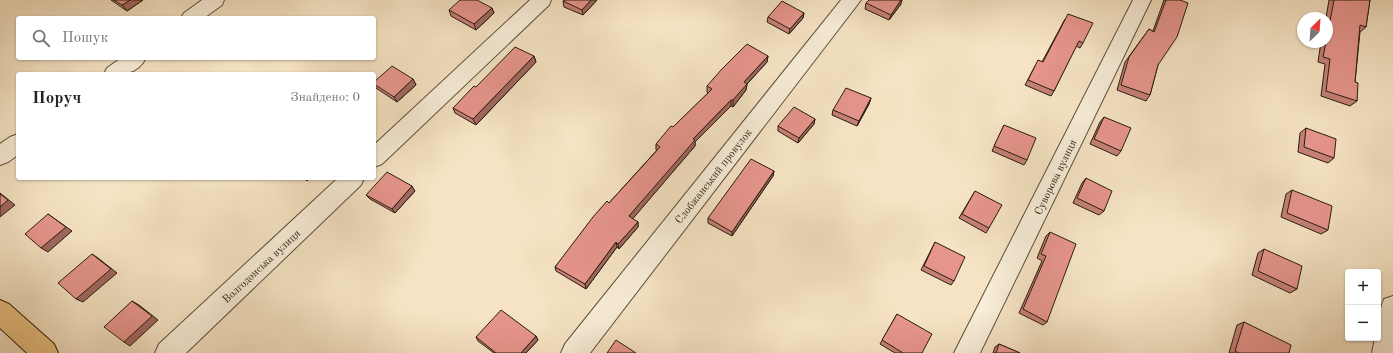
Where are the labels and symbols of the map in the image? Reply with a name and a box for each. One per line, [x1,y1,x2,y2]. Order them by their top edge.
north arrow [1297,12,1333,48]
street label: Слобжанський провулок [674,127,755,226]
street label: Суворова вулиця [1033,138,1080,217]
street label: Волгодонська вулиця [221,228,303,306]

